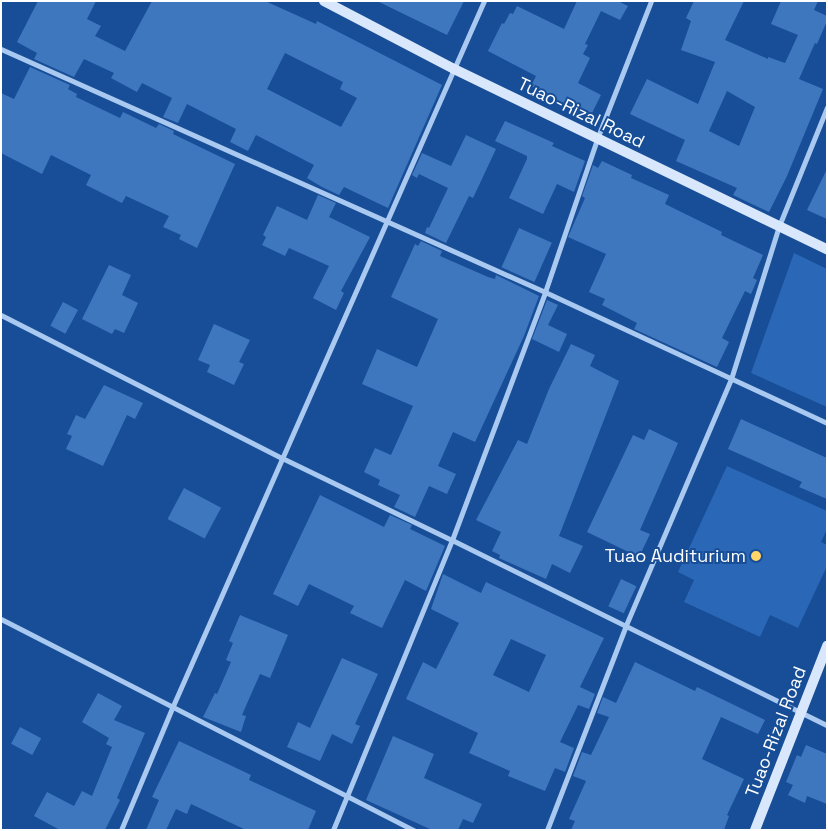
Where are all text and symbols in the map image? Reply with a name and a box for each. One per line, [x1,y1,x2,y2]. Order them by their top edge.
street label: Tuao-Rizal Road [514,73,648,153]
place label: Tuao Auditurium [605,545,746,567]
marker: Tuao Auditurium [750,550,762,562]
street label: Tuao-Rizal Road [741,664,811,800]

